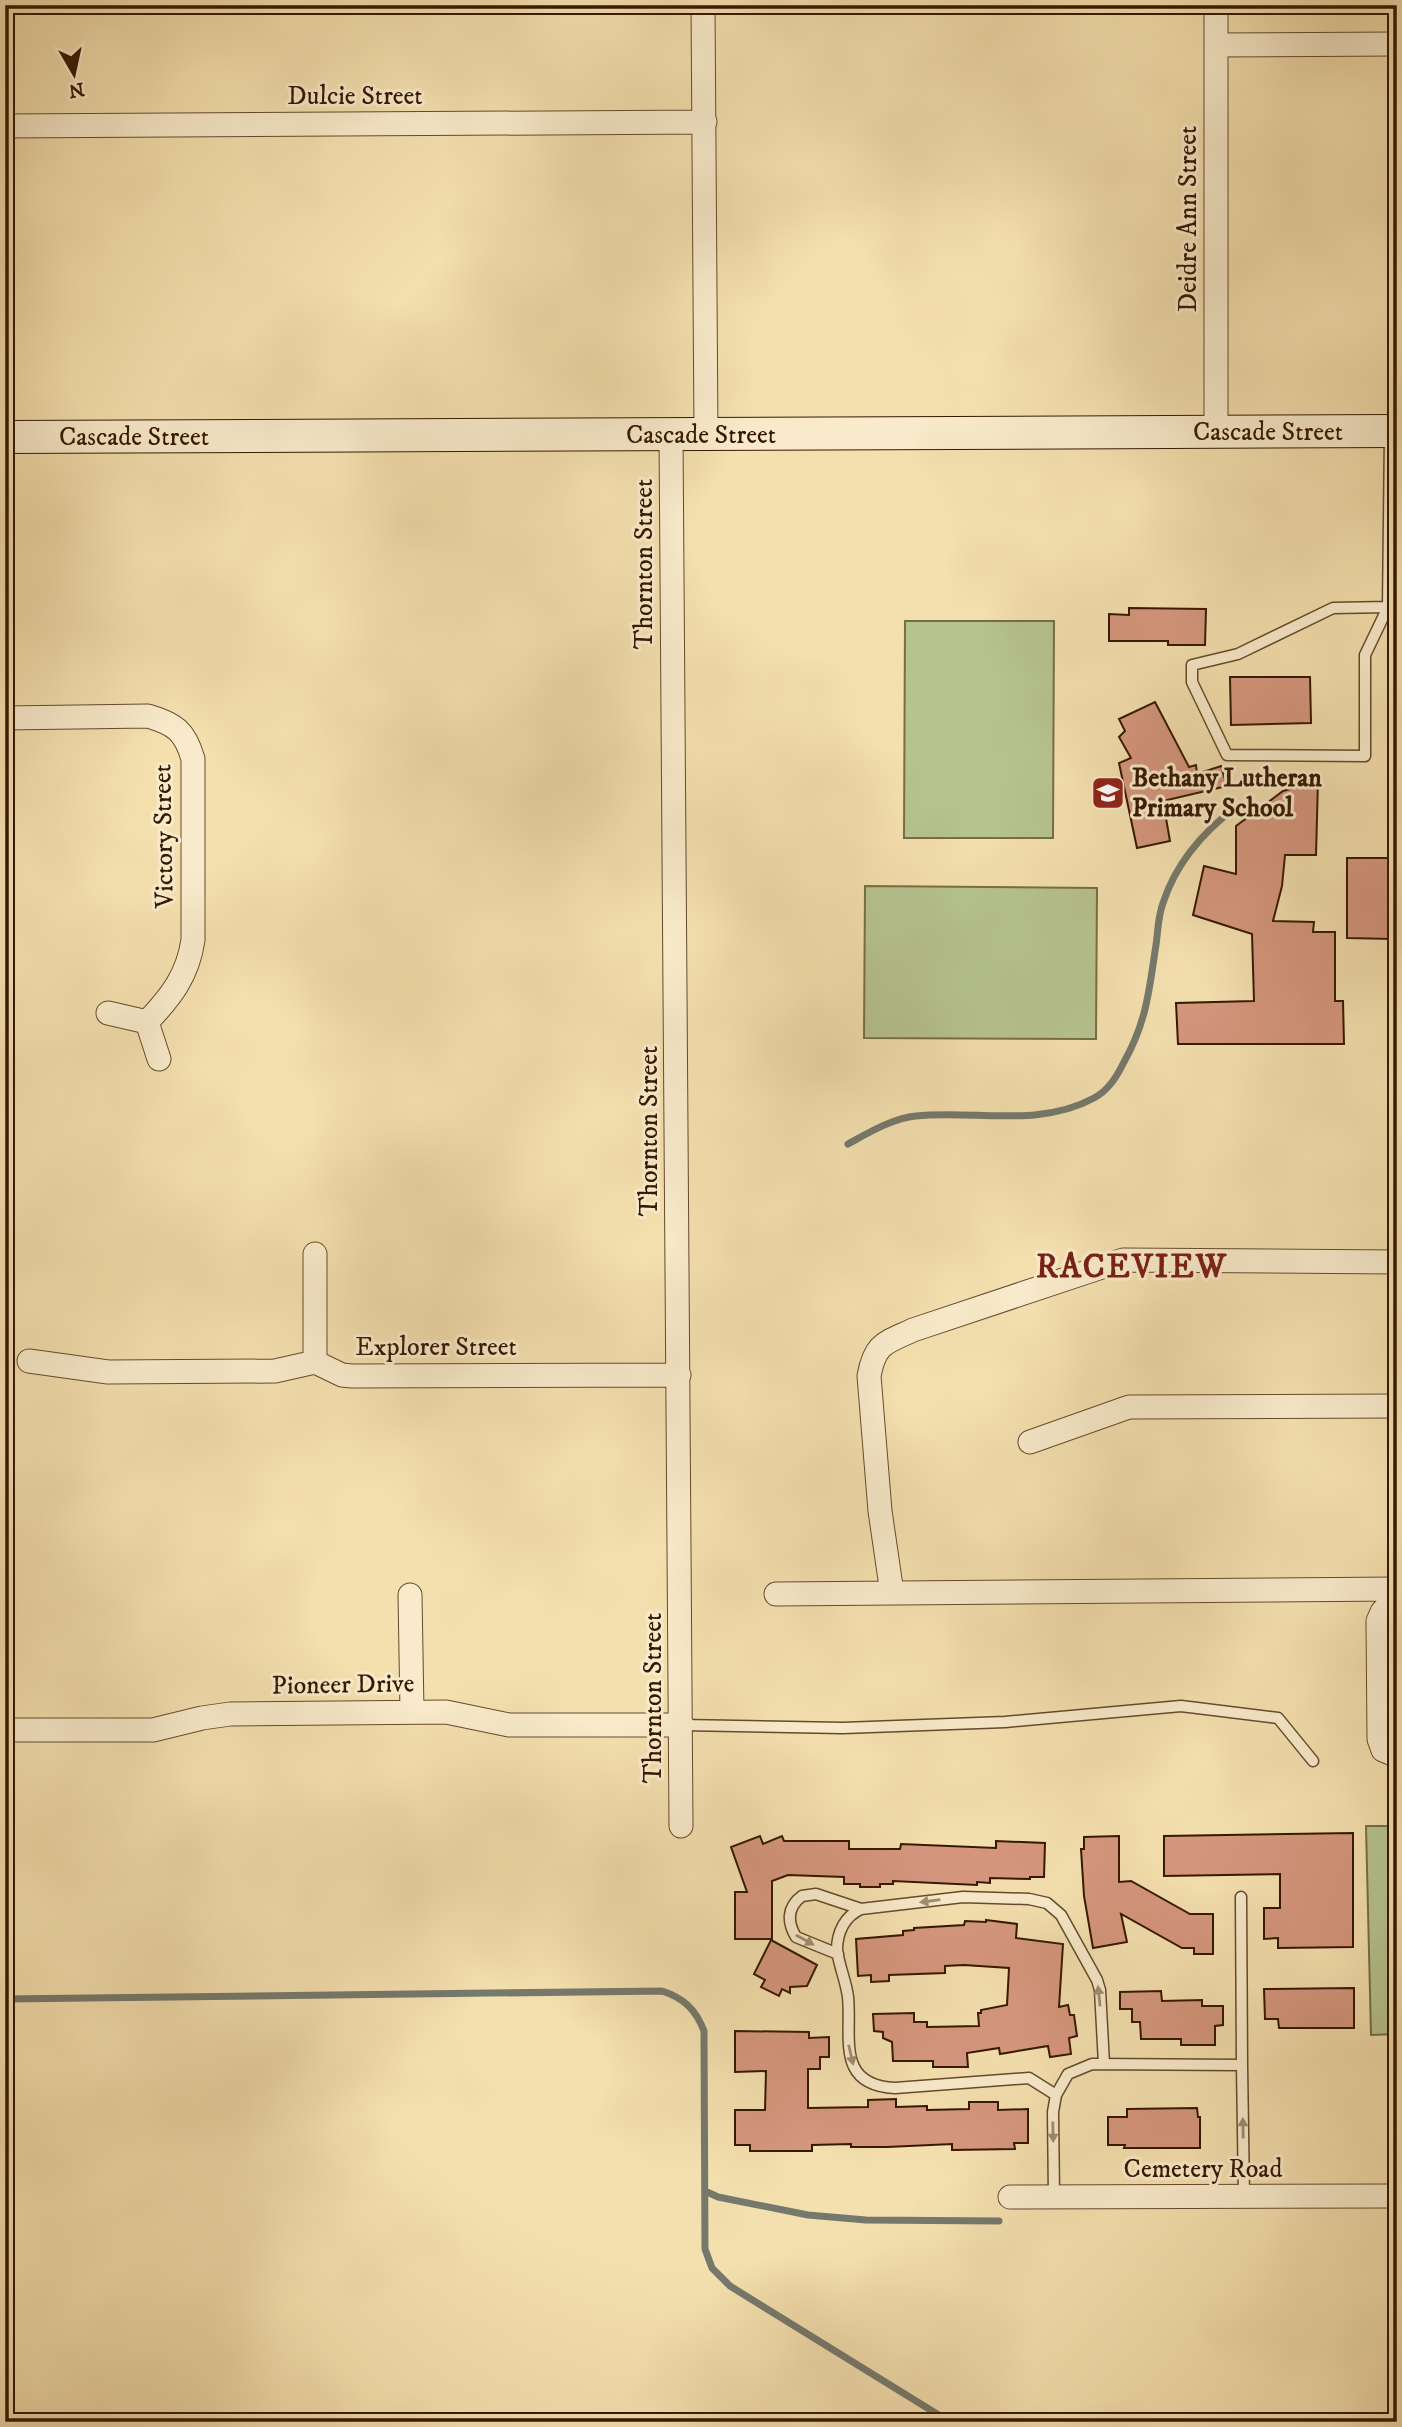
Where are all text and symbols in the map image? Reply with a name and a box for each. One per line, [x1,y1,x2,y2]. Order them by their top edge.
north arrow [38,38,108,108]
text: N [67,77,86,102]
street label: Dulcie Street [287,80,423,113]
street label: Deidre Ann Street [1172,126,1205,312]
street label: Cascade Street [1193,416,1343,449]
street label: Cascade Street [626,419,776,452]
street label: Cascade Street [59,421,209,454]
street label: Thornton Street [628,479,661,649]
place label: Bethany Lutheran Primary School [1132,762,1322,825]
street label: Victory Street [146,764,182,909]
school or university icon: Bethany Lutheran Primary School [1089,774,1127,812]
street label: Thornton Street [633,1046,666,1216]
district label: RACEVIEW [1036,1247,1228,1288]
street label: Explorer Street [355,1331,517,1364]
street label: Thornton Street [637,1613,670,1783]
street label: Pioneer Drive [271,1667,415,1703]
one-way arrow [918,1895,940,1906]
one-way arrow [795,1933,815,1946]
one-way arrow [1094,1985,1105,2007]
one-way arrow [846,2045,857,2067]
one-way arrow [1237,2117,1249,2139]
one-way arrow [1047,2121,1059,2143]
street label: Cemetery Road [1124,2153,1282,2186]

